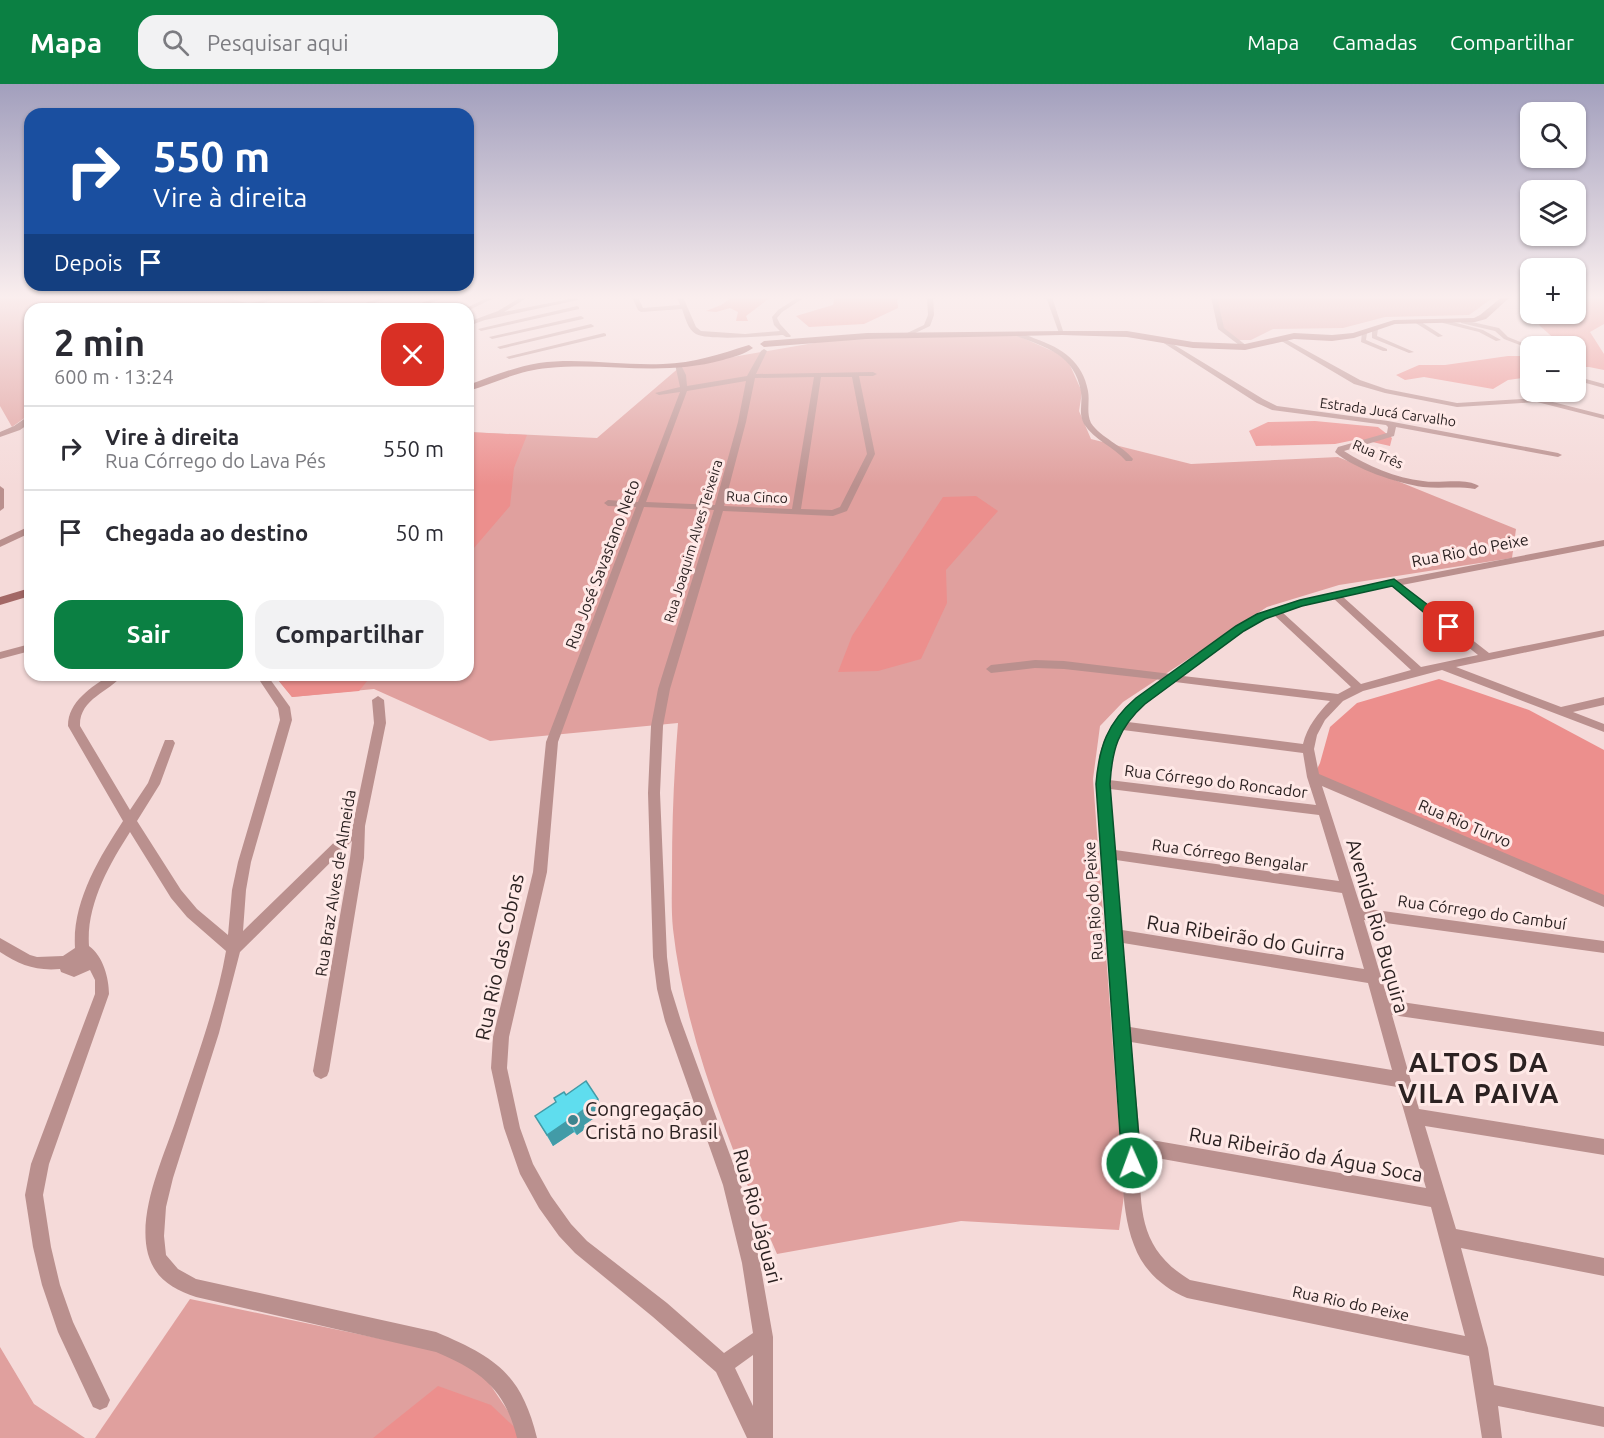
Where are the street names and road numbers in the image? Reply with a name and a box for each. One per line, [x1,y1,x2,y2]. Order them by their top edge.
street label: Estrada Jucá Carvalho [1319,395,1457,429]
street label: Rua Três [1350,436,1406,472]
street label: Rua Joaquim Alves Teixeira [661,458,725,624]
street label: Rua José Savastano Neto [561,477,643,651]
street label: Rua Cinco [726,488,788,506]
street label: Rua Rio do Peixe [1410,530,1530,570]
street label: Rua Córrego do Roncador [1123,761,1309,801]
street label: Rua Braz Alves de Almeida [311,788,359,978]
street label: Rua Rio Turvo [1416,795,1514,851]
street label: Rua Córrego Bengalar [1151,835,1309,875]
street label: Avenida Rio Buquira [1342,836,1414,1016]
street label: Rua Rio do Peixe [1080,841,1106,961]
street label: Rua Rio das Cobras [470,872,528,1042]
street label: Rua Córrego do Cambuí [1397,891,1568,933]
street label: Rua Ribeirão do Guirra [1145,910,1347,964]
street label: Rua Ribeirão da Água Soca [1187,1122,1425,1186]
street label: Rua Rio Jáguari [729,1146,787,1286]
street label: Rua Rio do Peixe [1291,1282,1411,1324]

